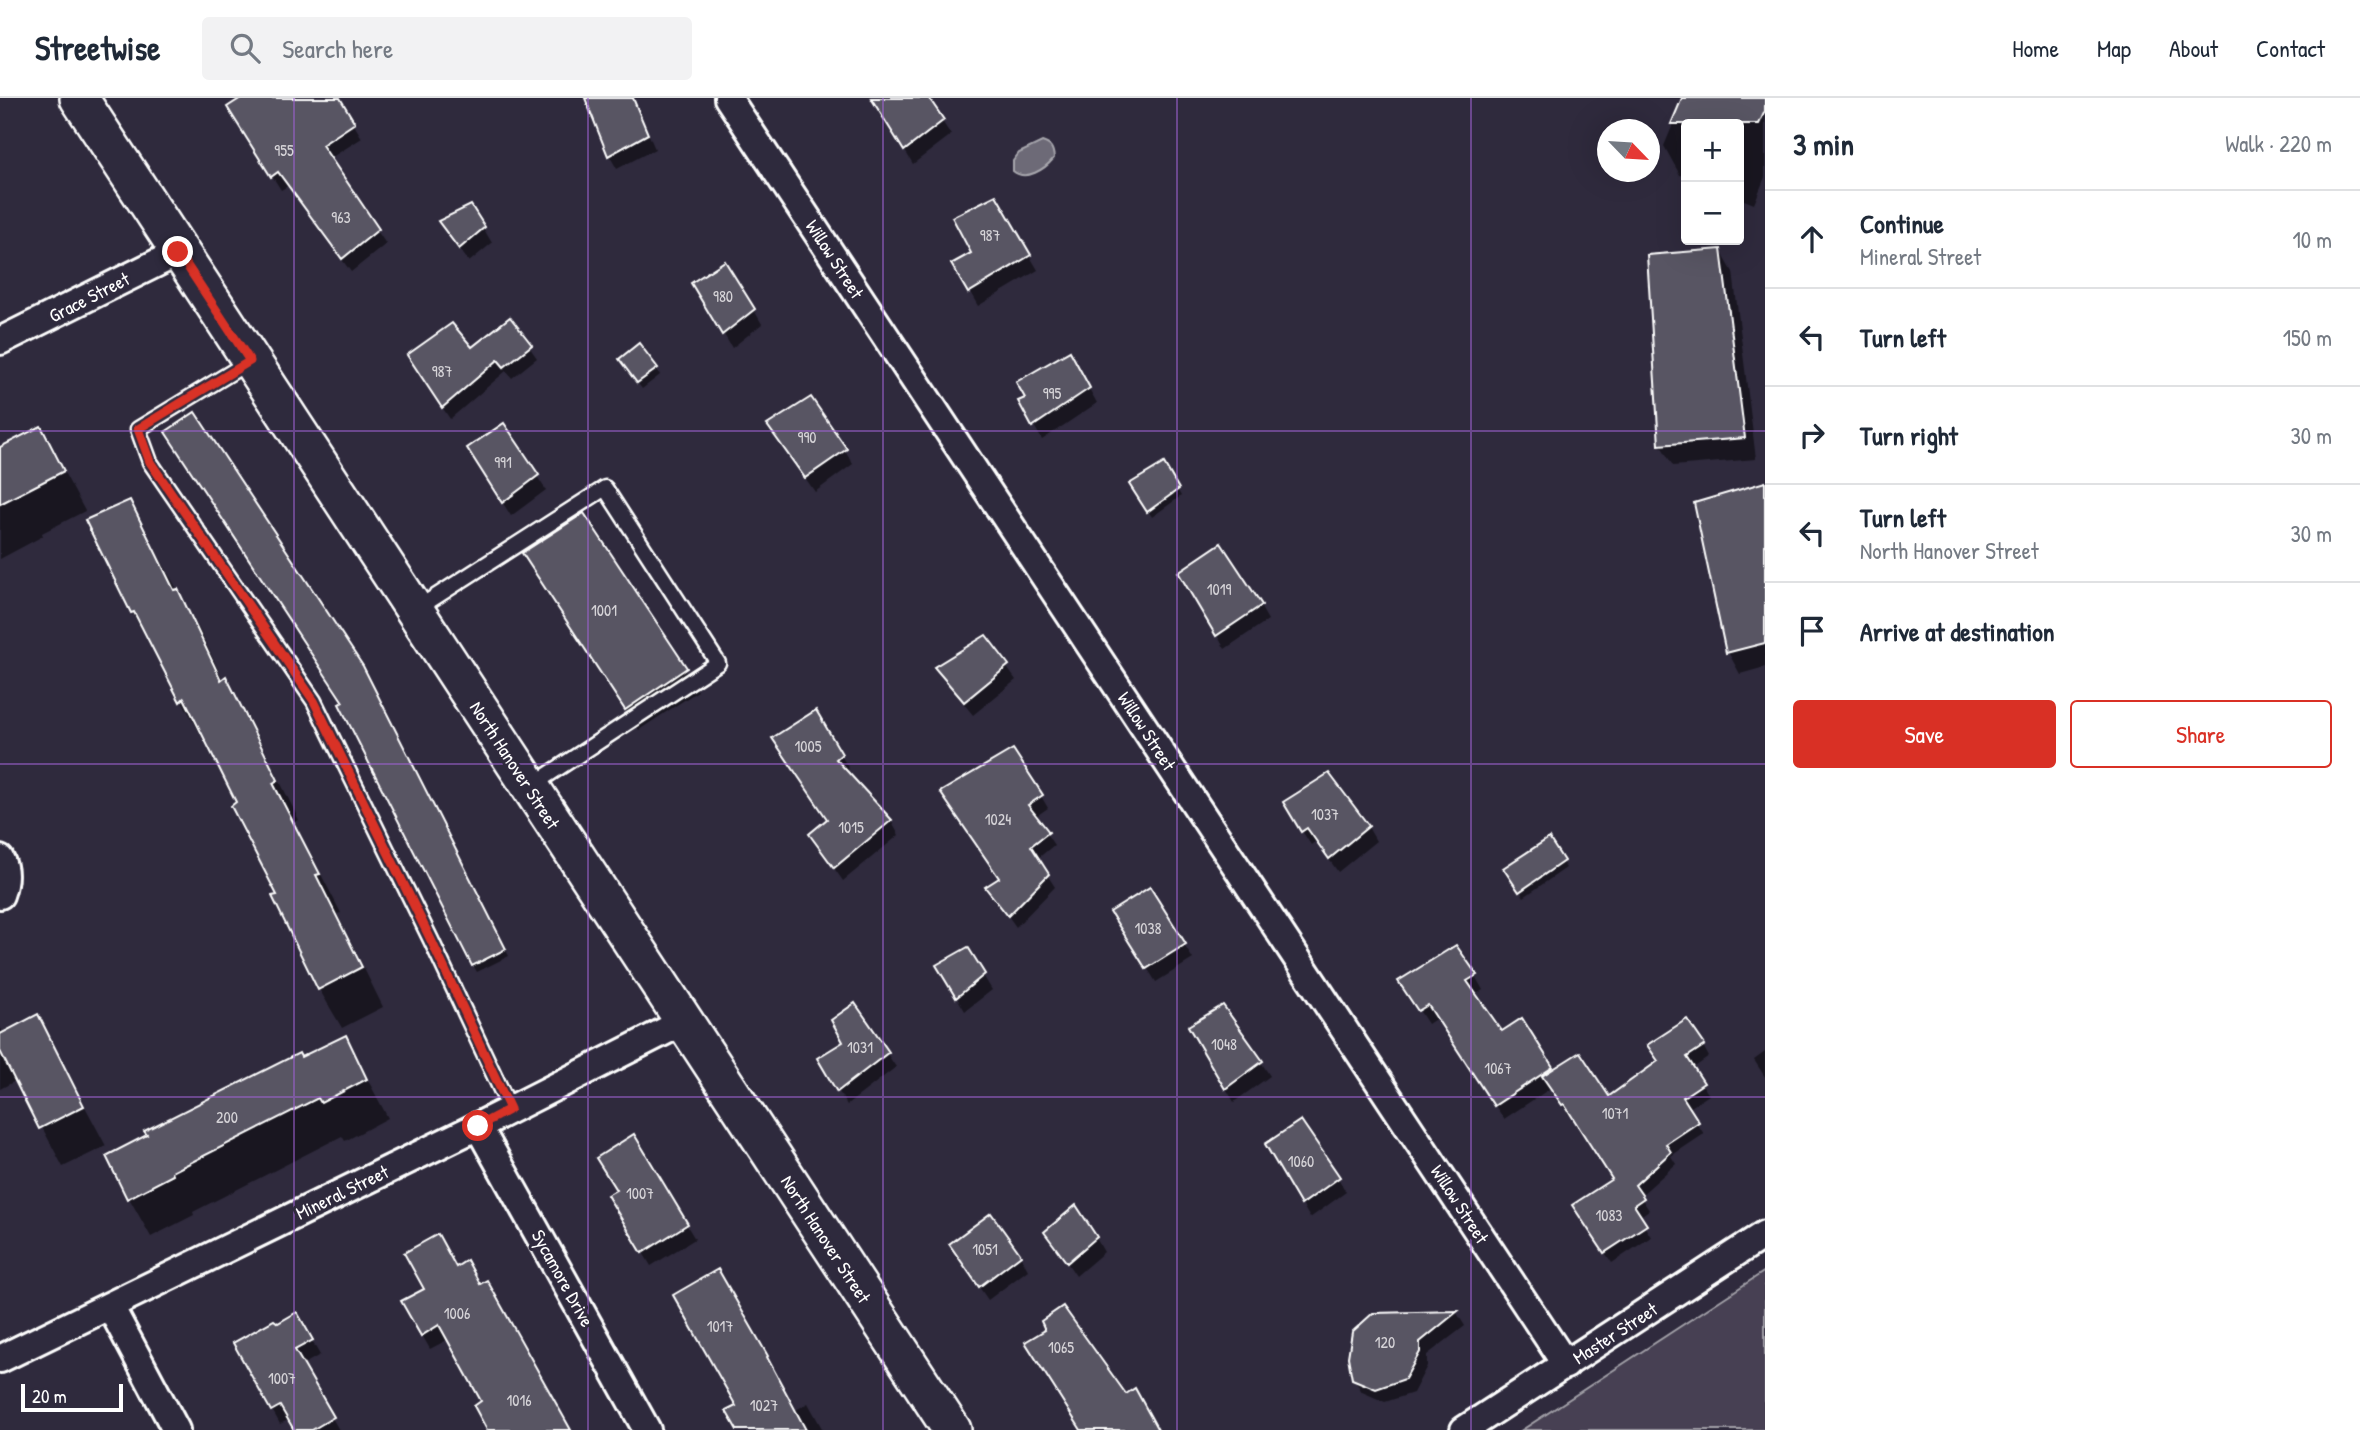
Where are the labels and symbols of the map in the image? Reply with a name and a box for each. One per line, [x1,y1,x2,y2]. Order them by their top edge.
north arrow [1597,119,1660,182]
house number: 955 [274,139,294,161]
house number: 963 [331,206,351,228]
street label: Willow Street [800,215,870,304]
house number: 987 [980,224,1000,246]
route end [162,236,193,267]
street label: Grace Street [44,265,134,328]
house number: 980 [713,285,733,307]
house number: 987 [432,360,452,382]
house number: 995 [1043,382,1061,404]
house number: 990 [798,426,816,448]
house number: 991 [494,451,512,473]
house number: 1019 [1207,578,1231,600]
house number: 1001 [591,599,617,621]
street label: Willow Street [1112,687,1182,776]
street label: North Hanover Street [464,696,566,834]
house number: 1005 [795,735,822,757]
house number: 1037 [1311,803,1339,825]
house number: 1024 [985,808,1011,830]
house number: 1015 [838,816,864,838]
house number: 1038 [1134,917,1162,939]
house number: 1048 [1211,1033,1237,1055]
house number: 1031 [847,1036,873,1058]
house number: 1067 [1484,1057,1512,1079]
house number: 1071 [1602,1102,1629,1124]
house number: 200 [216,1106,238,1128]
route start [462,1110,493,1141]
house number: 1060 [1288,1150,1314,1172]
street label: Mineral Street [291,1158,393,1226]
street label: Willow Street [1425,1160,1495,1249]
street label: North Hanover Street [775,1170,877,1308]
house number: 1007 [626,1182,654,1204]
house number: 1083 [1595,1204,1623,1226]
street label: Sycamore Drive [526,1225,601,1332]
house number: 1051 [972,1238,998,1260]
street label: Master Street [1568,1296,1663,1370]
house number: 1006 [444,1302,470,1324]
house number: 1017 [707,1315,733,1337]
house number: 120 [1375,1331,1395,1353]
house number: 1065 [1048,1336,1074,1358]
house number: 1007 [268,1367,296,1389]
scale bar [21,1381,122,1413]
house number: 1016 [506,1389,532,1411]
house number: 1027 [750,1394,778,1416]

